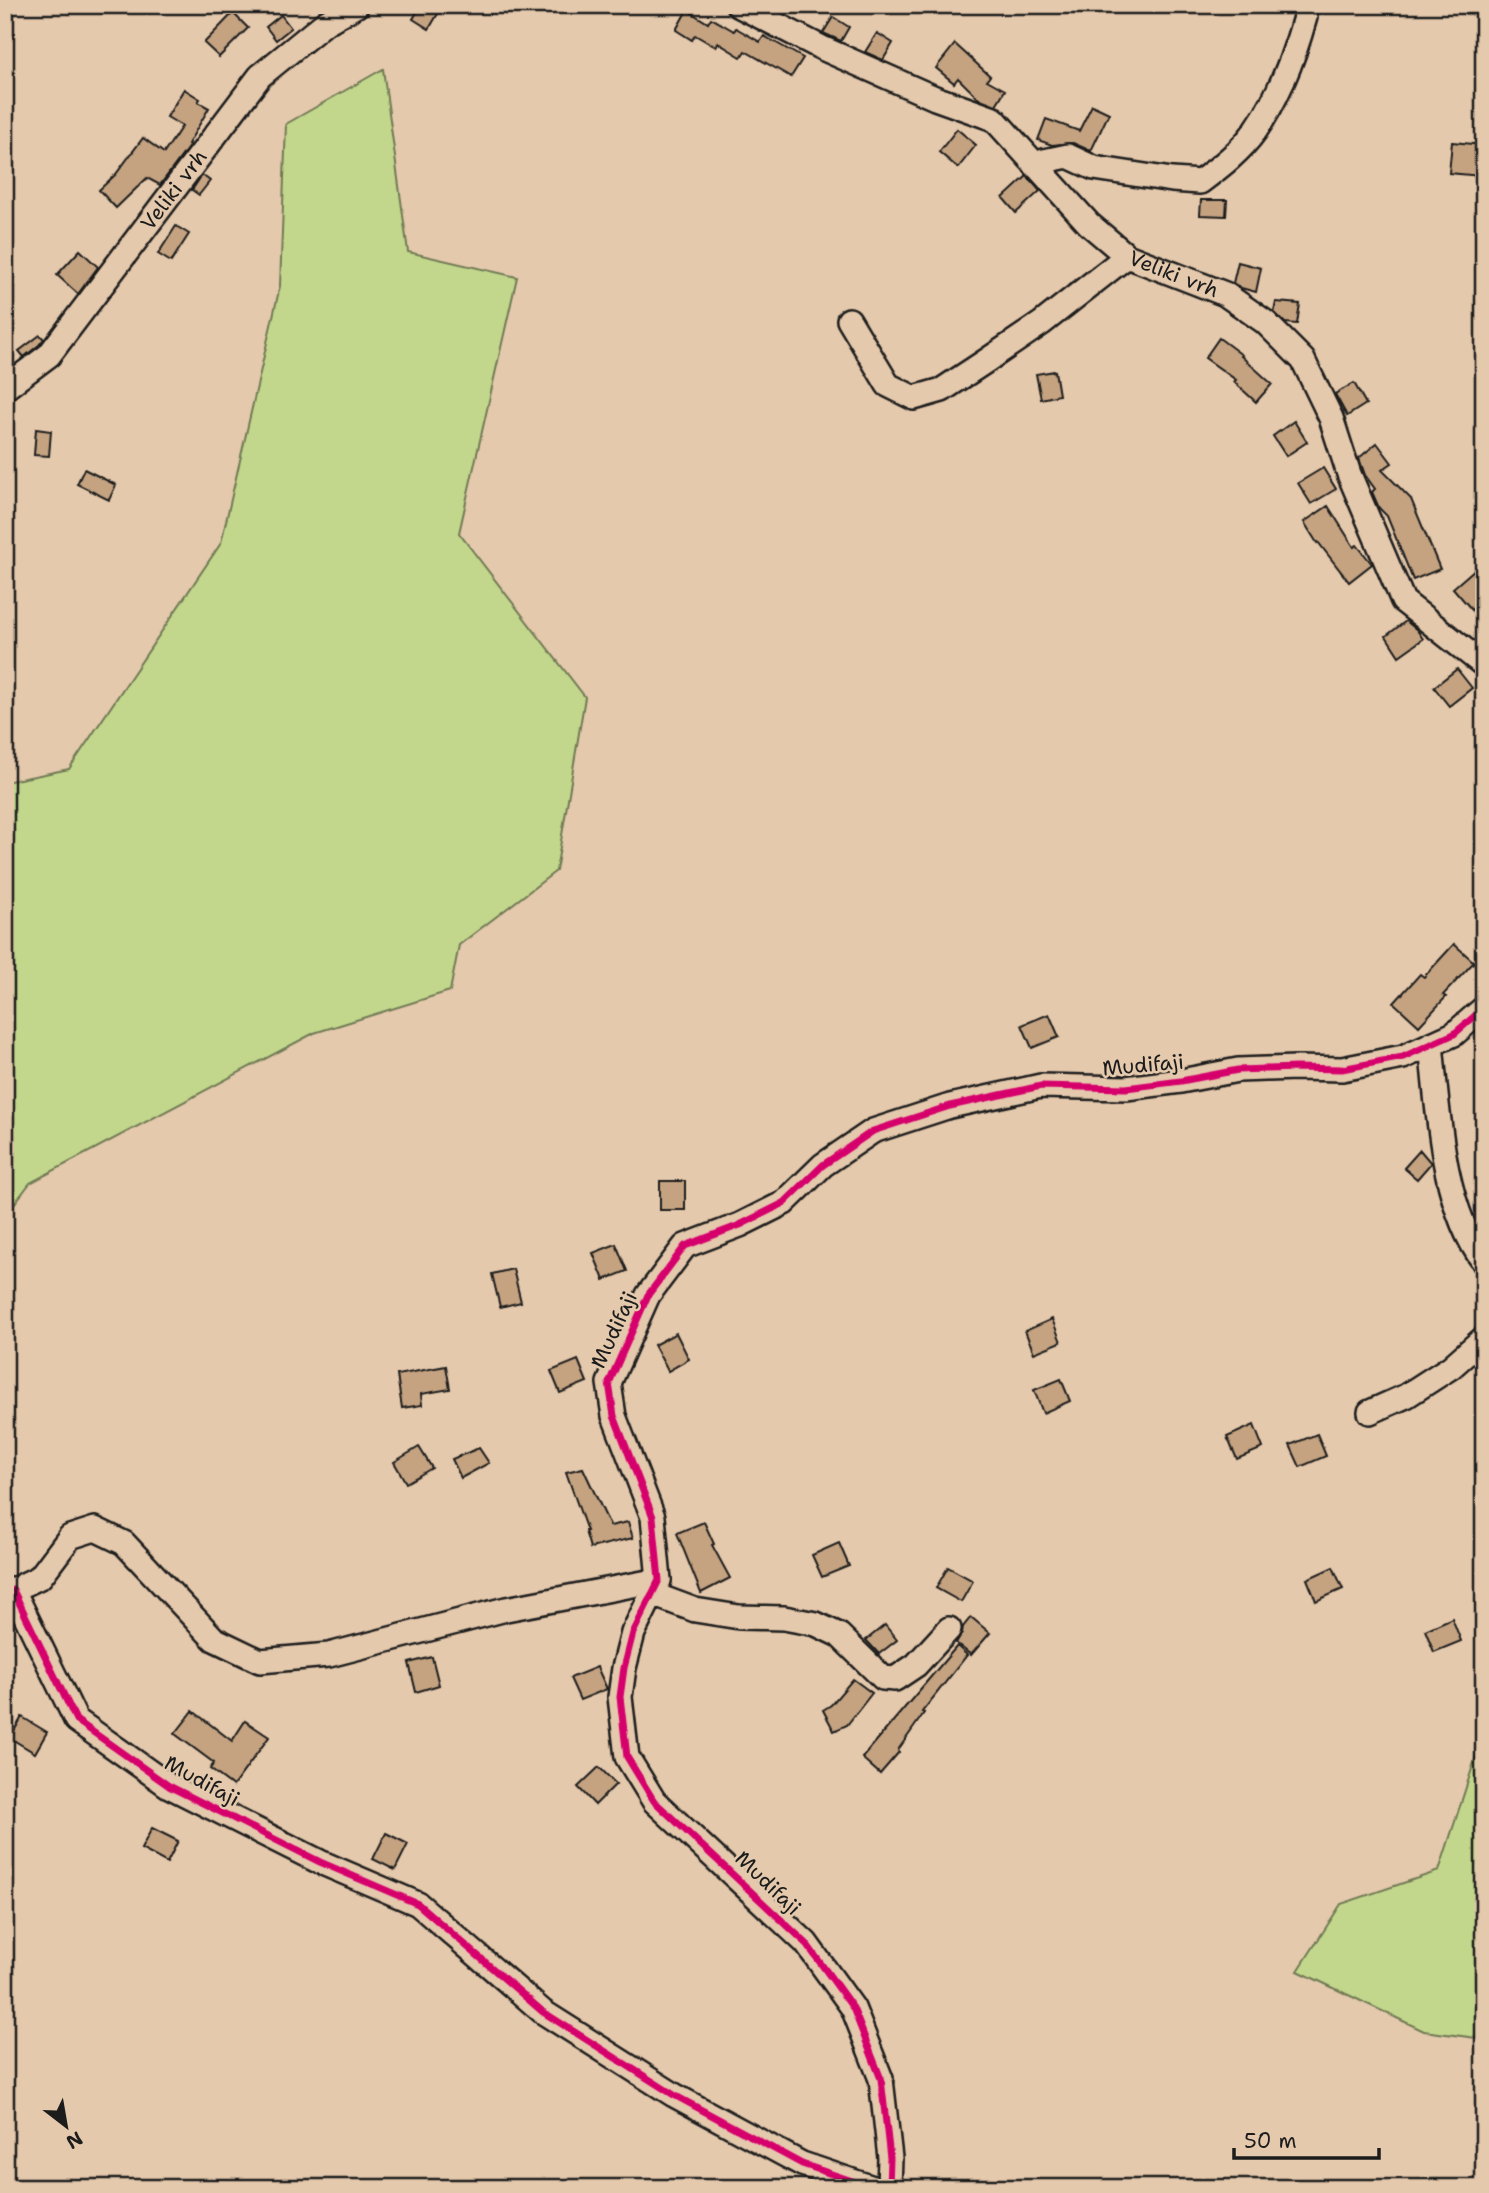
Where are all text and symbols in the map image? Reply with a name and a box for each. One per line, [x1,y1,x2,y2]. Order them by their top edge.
street label: Veliki vrh [134,144,214,236]
street label: Veliki vrh [1125,244,1223,304]
street label: Mudifaji [1101,1047,1185,1083]
street label: Mudifaji [584,1287,644,1373]
street label: Mudifaji [159,1749,245,1813]
street label: Mudifaji [729,1845,807,1921]
north arrow [32,2092,102,2162]
scale bar [1234,2116,1379,2160]
text: N [62,2126,87,2155]
text: 50 m [1244,2127,1297,2155]

